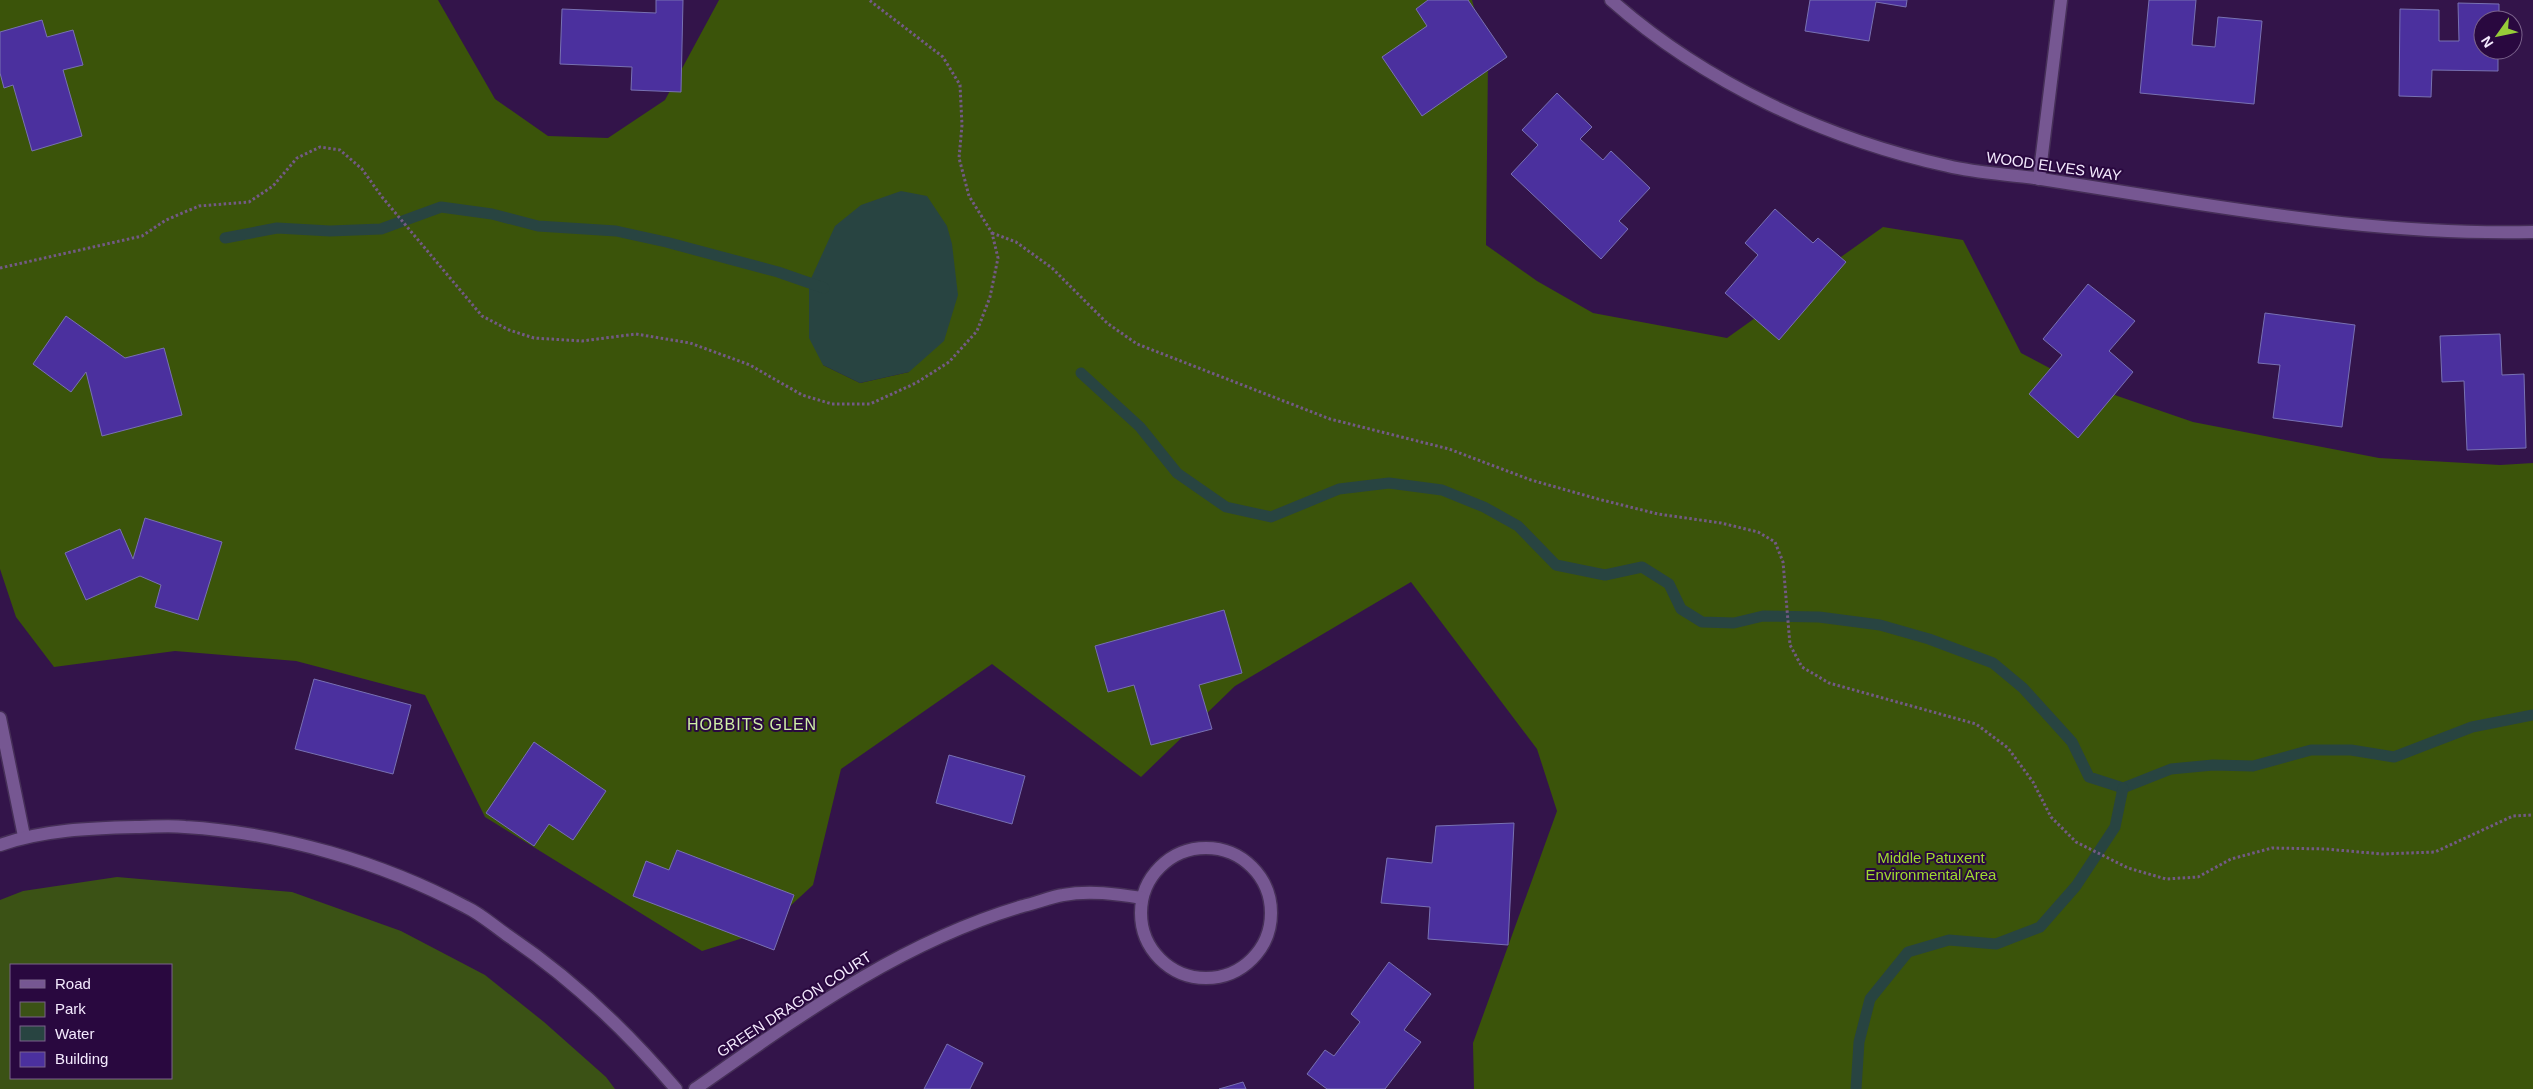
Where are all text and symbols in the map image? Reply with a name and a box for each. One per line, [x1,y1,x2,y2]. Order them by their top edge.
north arrow [2473,10,2523,60]
text: N [2478,33,2497,51]
street label: WOOD ELVES WAY [1985,148,2123,184]
district label: HOBBITS GLEN [687,716,817,733]
park label: Middle Patuxent Environmental Area [1866,849,1997,883]
street label: GREEN DRAGON COURT [714,948,874,1060]
legend [10,964,172,1079]
text: Road [55,975,91,992]
text: Park [55,1000,86,1017]
text: Water [55,1025,94,1042]
text: Building [55,1050,108,1067]

